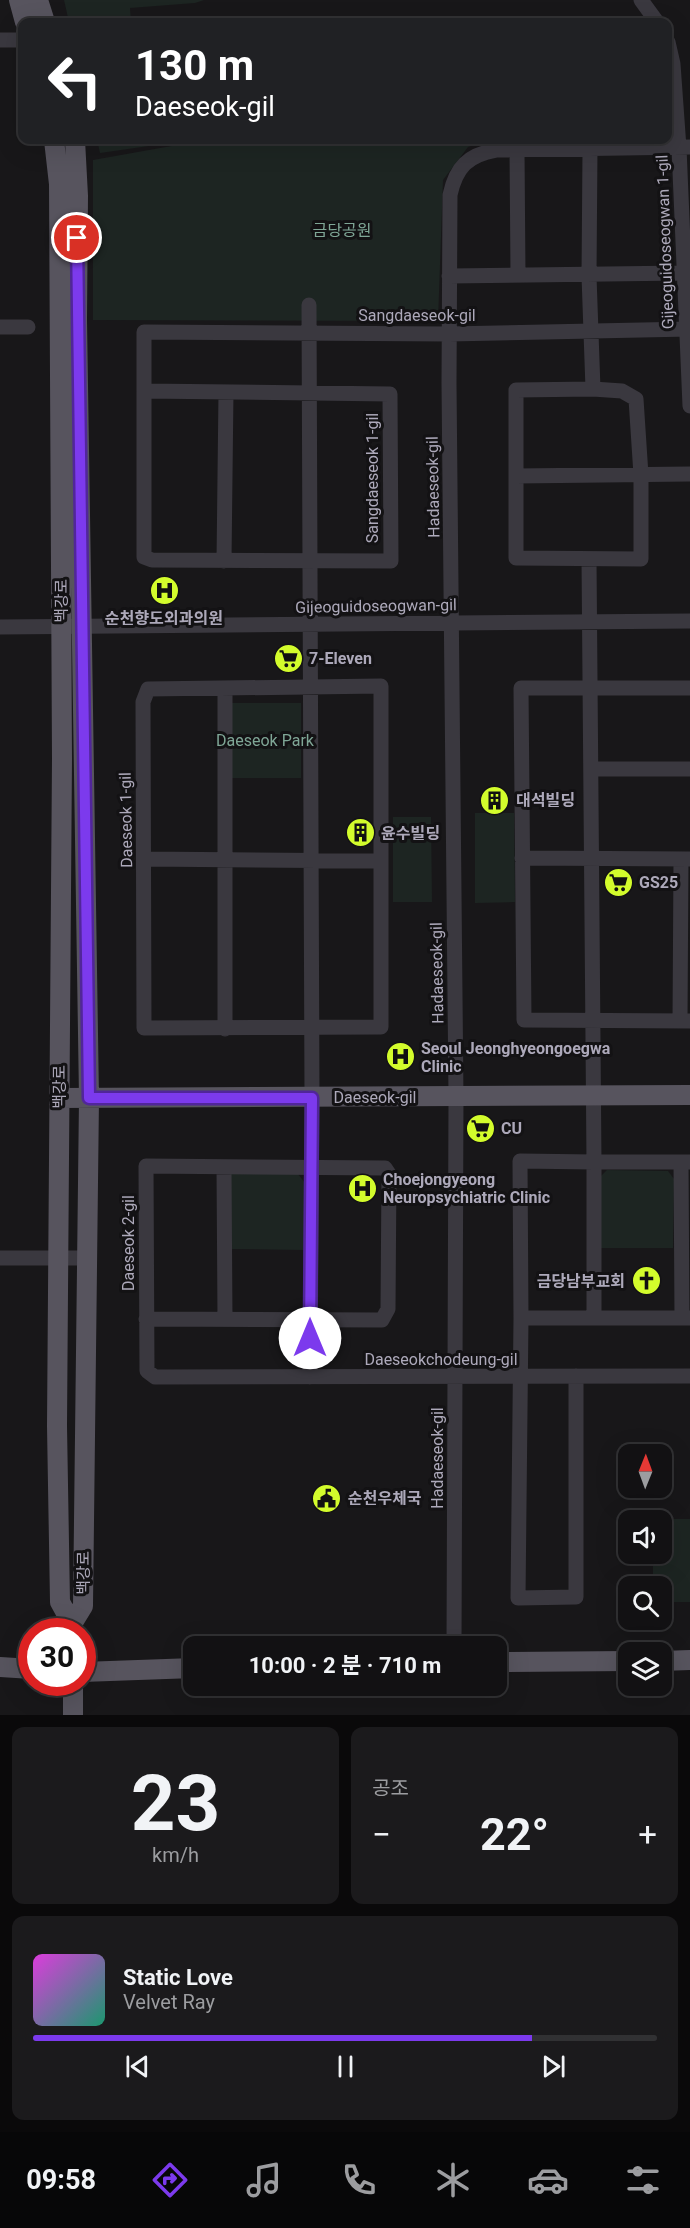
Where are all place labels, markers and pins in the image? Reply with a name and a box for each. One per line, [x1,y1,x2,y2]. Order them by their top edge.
pin [51,212,102,263]
hospital icon: 순천향도외과의원 [148,574,180,606]
place label: 순천향도외과의원 [105,609,223,628]
supermarket icon: 7-Eleven [272,642,304,674]
place label: 7-Eleven [309,649,372,668]
building icon: 대석빌딩 [479,784,511,816]
place label: 대석빌딩 [516,791,575,810]
building icon: 윤수빌딩 [344,817,376,849]
place label: 윤수빌딩 [381,824,440,843]
supermarket icon: GS25 [602,866,634,898]
place label: GS25 [639,873,678,892]
place label: Seoul Jeonghyeongoegwa Clinic [421,1039,611,1076]
hospital icon: Seoul Jeonghyeongoegwa Clinic [384,1041,416,1073]
supermarket icon: CU [464,1112,496,1144]
place label: CU [501,1119,522,1138]
place label: Choejongyeong Neuropsychiatric Clinic [383,1170,550,1207]
hospital icon: Choejongyeong Neuropsychiatric Clinic [346,1172,378,1204]
church icon: 금당남부교회 [630,1265,662,1297]
place label: 금당남부교회 [537,1272,625,1291]
public building icon: 순천우체국 [311,1482,343,1514]
place label: 순천우체국 [348,1489,422,1508]

